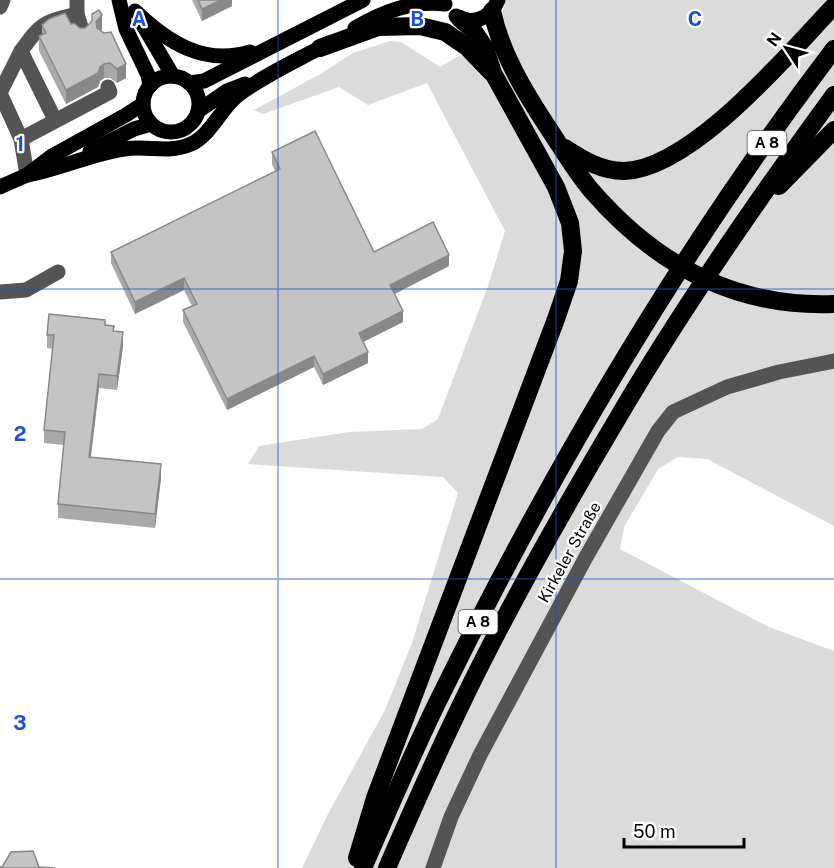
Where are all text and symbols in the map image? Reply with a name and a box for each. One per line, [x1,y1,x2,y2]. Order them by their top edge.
text: A [132,7,146,31]
text: B [410,7,424,31]
text: C [688,7,702,31]
north arrow [756,18,816,78]
text: N [763,29,786,50]
road number: A 8 [748,131,786,155]
text: 1 [16,132,24,156]
text: 2 [14,422,26,446]
street label: Kirkeler Straße [534,498,605,606]
road number: A 8 [458,610,498,634]
text: 3 [13,711,27,735]
scale bar [624,811,744,849]
text: 50 m [633,821,676,842]

